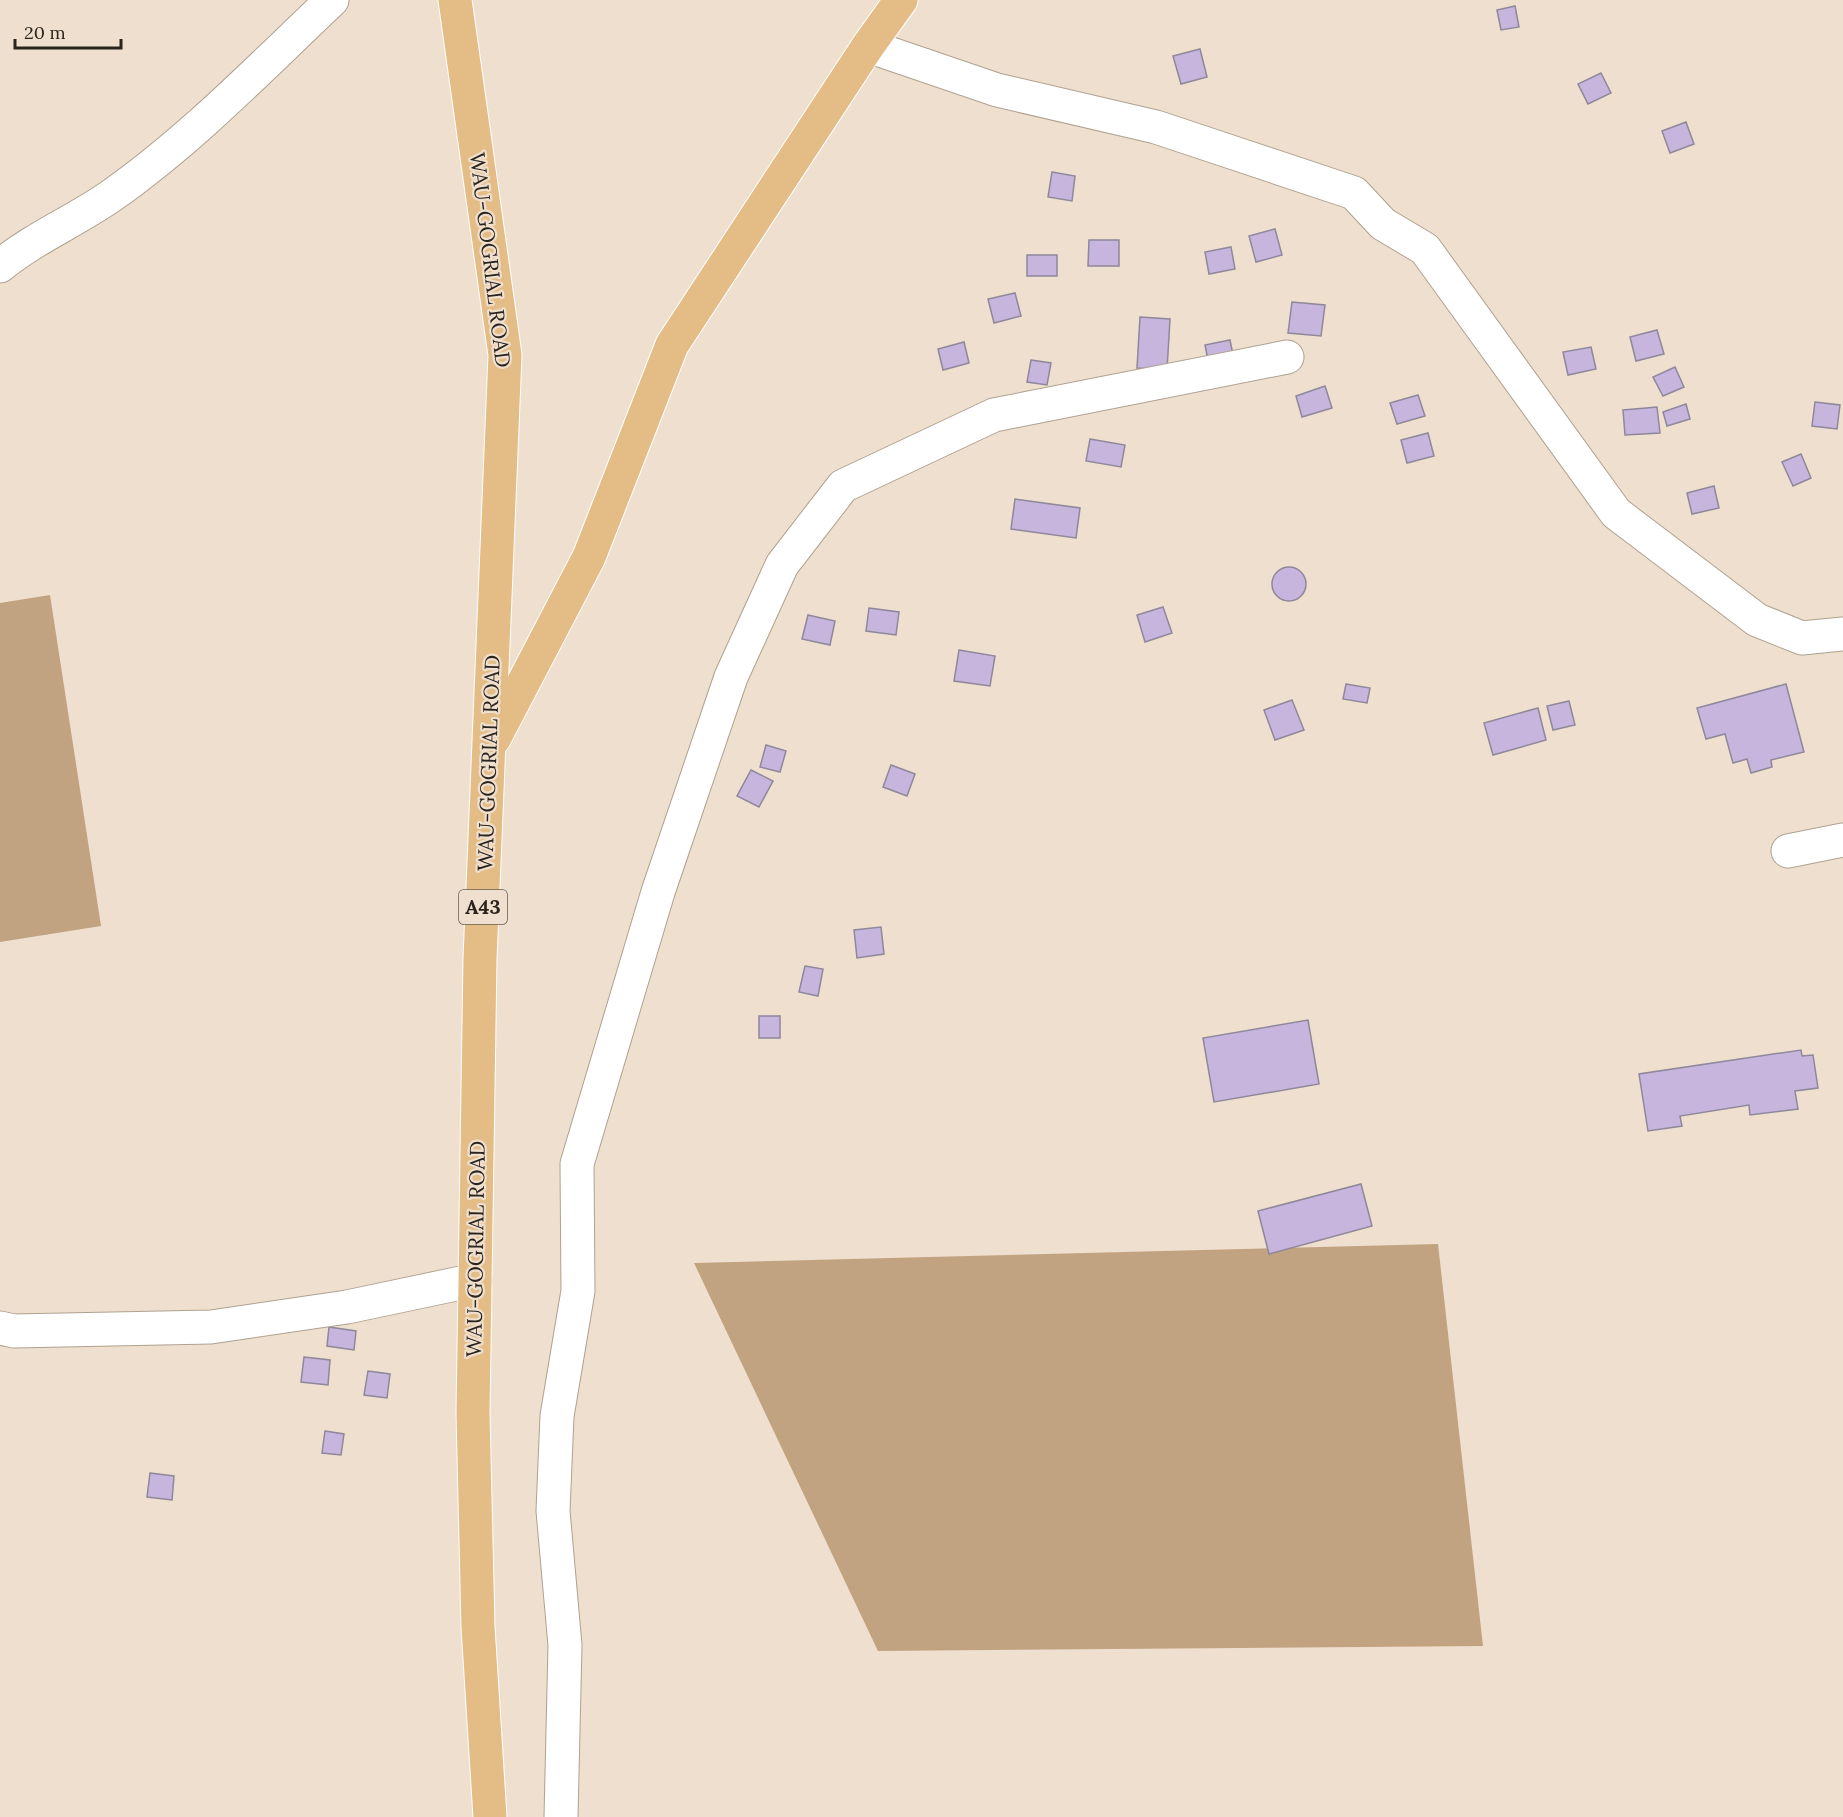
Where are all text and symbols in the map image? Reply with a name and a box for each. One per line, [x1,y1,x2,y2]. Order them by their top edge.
scale bar [15,12,122,50]
text: 20 m [24,21,66,44]
street label: WAU-GOGRIAL ROAD [464,151,517,369]
street label: WAU-GOGRIAL ROAD [471,654,506,872]
road number: A43 [459,890,507,924]
street label: WAU-GOGRIAL ROAD [460,1141,491,1357]

